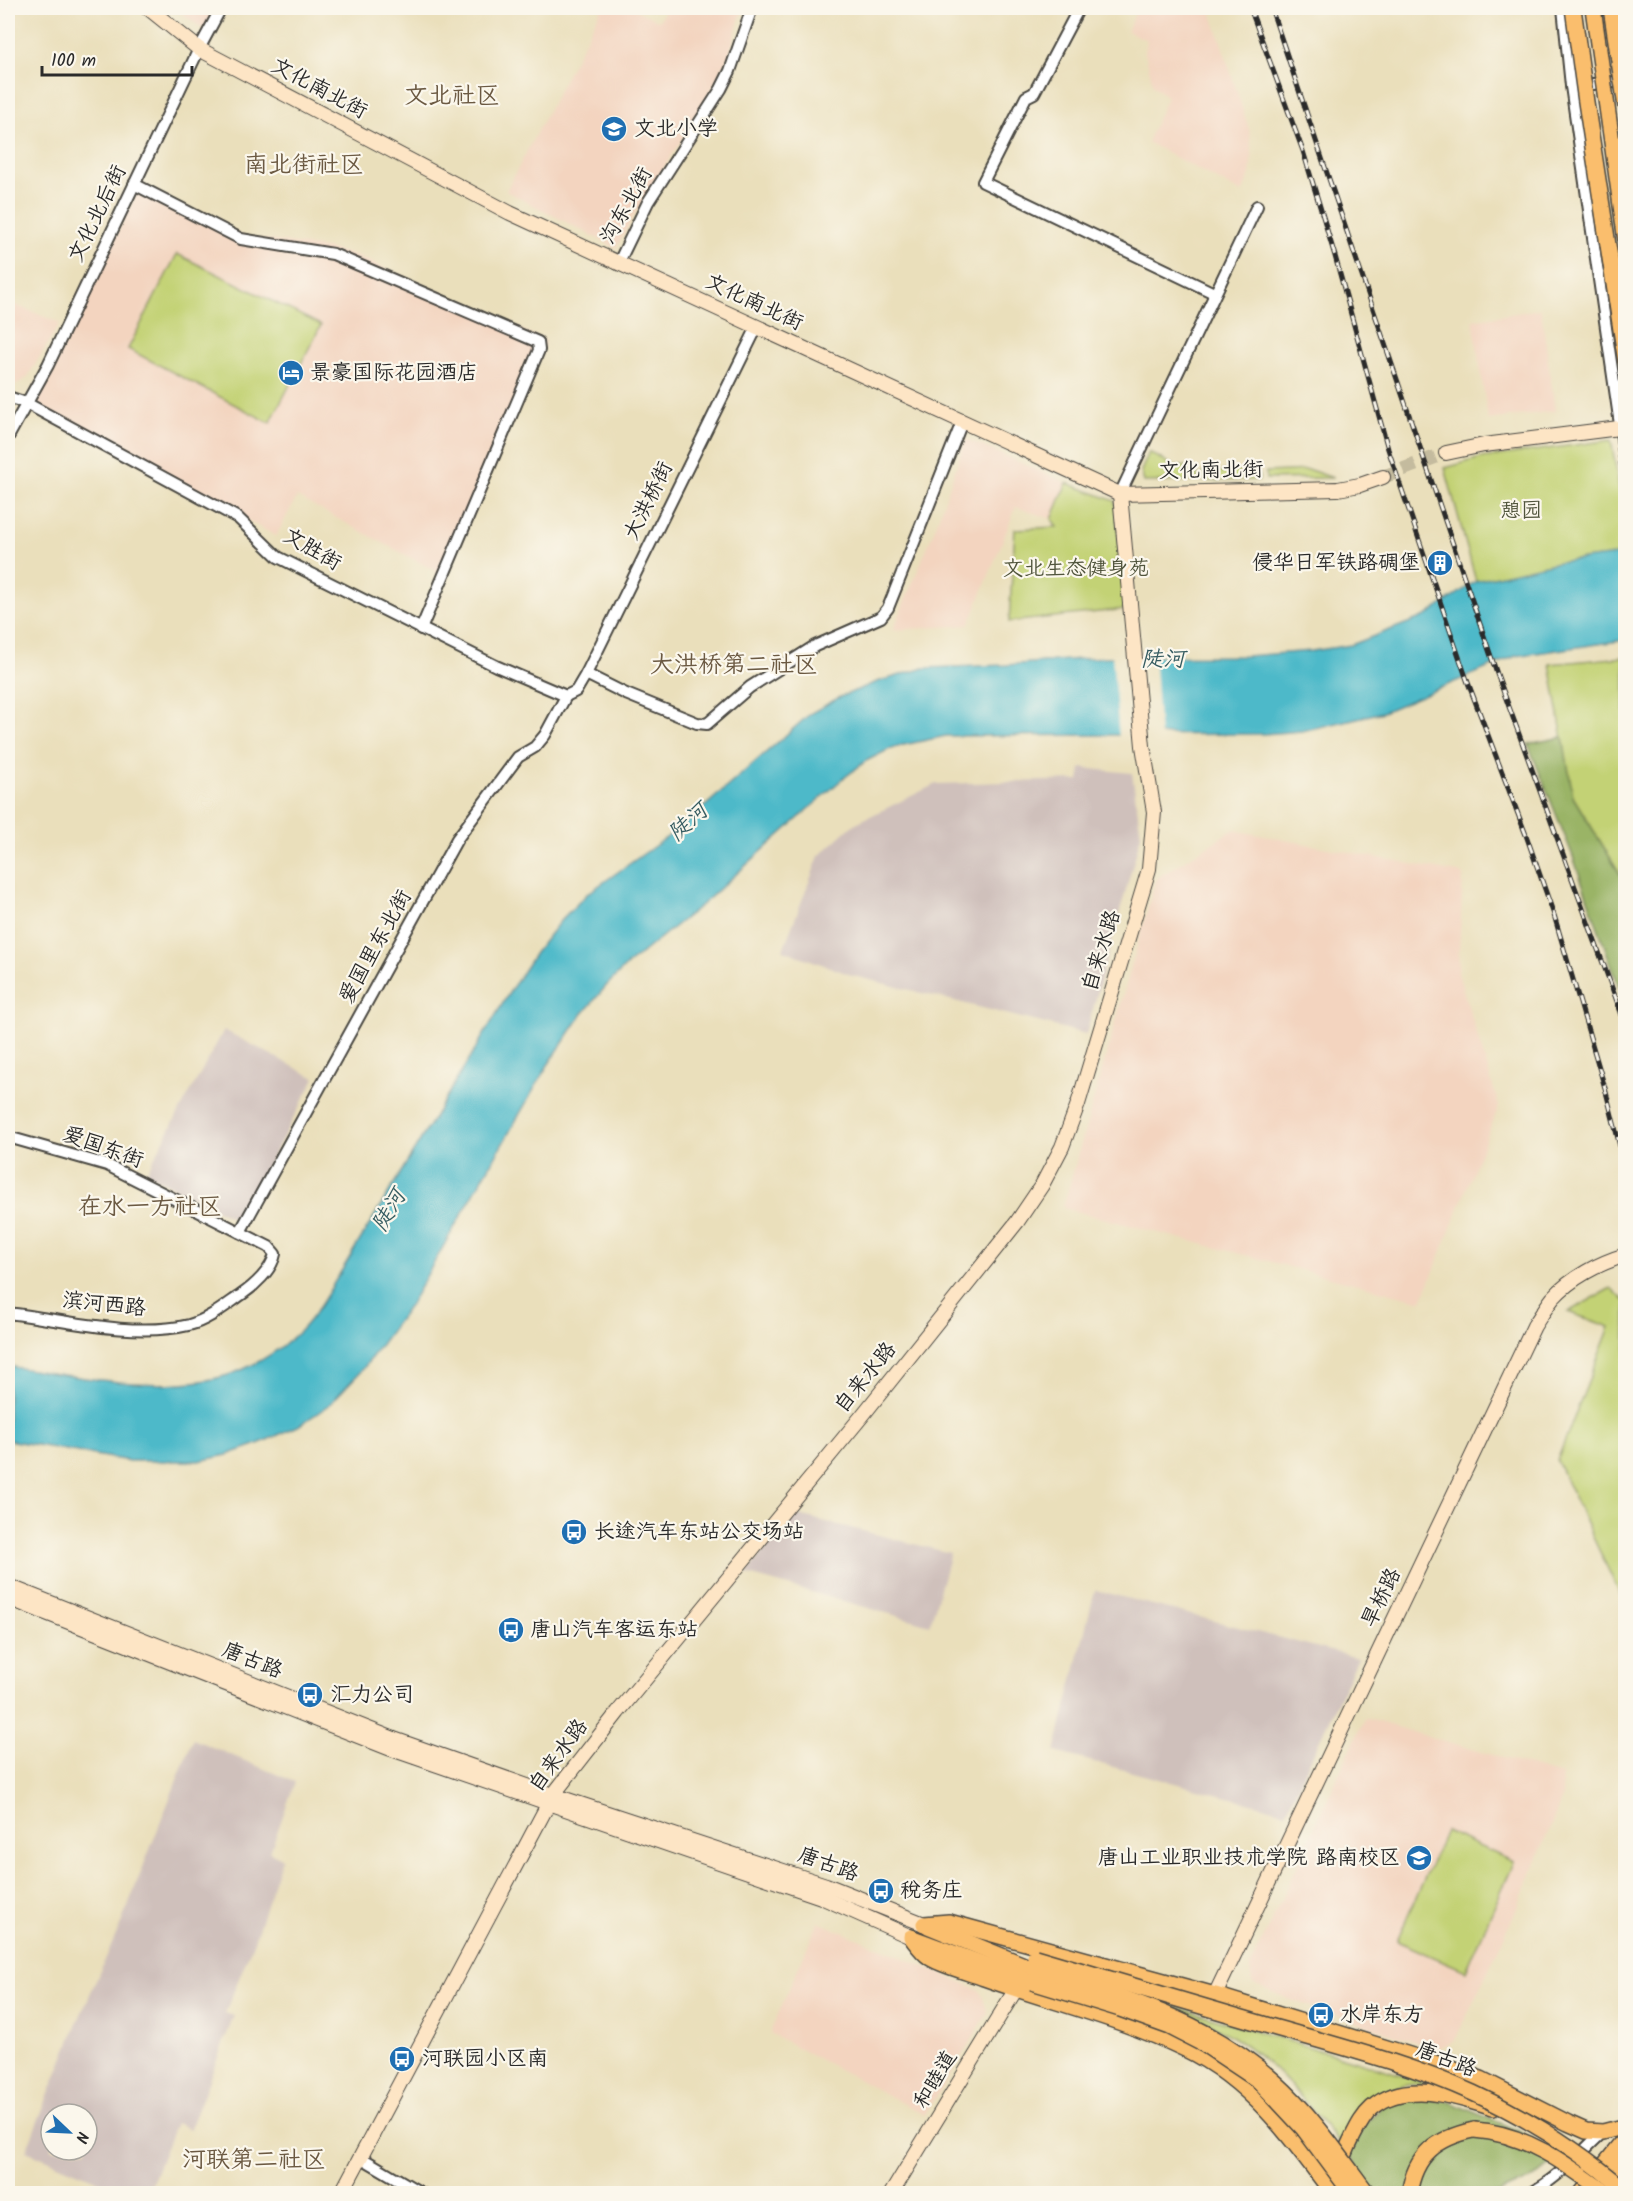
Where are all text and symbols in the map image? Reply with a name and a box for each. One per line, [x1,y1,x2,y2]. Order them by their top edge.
scale bar [42,39,192,77]
text: 100 m [51,47,96,76]
street label: 文化南北街 [265,50,373,128]
district label: 文北社区 [404,77,500,116]
place label: 文北小学 [634,113,718,146]
school or university icon: 文北小学 [599,114,629,144]
district label: 南北街社区 [244,146,364,185]
street label: 文化北后街 [60,160,136,268]
street label: 沟东北街 [592,161,662,251]
street label: 文化南北街 [699,266,809,340]
place label: 景豪国际花园酒店 [310,357,478,390]
hotel icon: 景豪国际花园酒店 [276,358,306,388]
street label: 文化南北街 [1158,454,1264,488]
street label: 大洪桥街 [616,456,682,546]
park label: 憩园 [1500,495,1542,528]
street label: 文胜街 [276,520,348,580]
place label: 侵华日军铁路碉堡 [1252,547,1420,580]
building icon: 侵华日军铁路碉堡 [1425,548,1455,578]
park label: 文北生态健身苑 [1003,553,1150,586]
water label: 陡河 [1141,643,1188,678]
district label: 大洪桥第二社区 [650,646,818,685]
water label: 陡河 [661,793,719,851]
street label: 爱国里东北街 [331,884,421,1010]
street label: 自来水路 [1074,906,1130,996]
street label: 爱国东街 [58,1118,148,1178]
water label: 陡河 [364,1181,418,1239]
district label: 在水一方社区 [78,1188,222,1227]
street label: 滨河西路 [61,1284,147,1326]
street label: 自来水路 [827,1335,905,1421]
place label: 长途汽车东站公交场站 [594,1516,804,1549]
bus stop icon: 长途汽车东站公交场站 [559,1517,589,1547]
street label: 旱桥路 [1353,1562,1411,1634]
place label: 唐山汽车客运东站 [530,1614,698,1647]
bus stop icon: 唐山汽车客运东站 [496,1615,526,1645]
street label: 唐古路 [217,1634,287,1688]
place label: 汇力公司 [330,1679,414,1712]
bus stop icon: 汇力公司 [295,1680,325,1710]
street label: 自来水路 [521,1712,597,1800]
street label: 唐古路 [793,1839,863,1891]
place label: 唐山工业职业技术学院 路南校区 [1098,1842,1400,1875]
school or university icon: 唐山工业职业技术学院 路南校区 [1404,1843,1434,1873]
place label: 税务庄 [900,1875,963,1908]
bus stop icon: 税务庄 [866,1876,896,1906]
place label: 水岸东方 [1340,1999,1424,2032]
bus stop icon: 水岸东方 [1306,2000,1336,2030]
street label: 唐古路 [1411,2033,1481,2087]
place label: 河联园小区南 [422,2043,548,2076]
bus stop icon: 河联园小区南 [387,2044,417,2074]
street label: 和睦道 [906,2045,966,2115]
north arrow [39,2102,99,2162]
text: N [68,2128,95,2147]
district label: 河联第二社区 [182,2141,326,2180]

